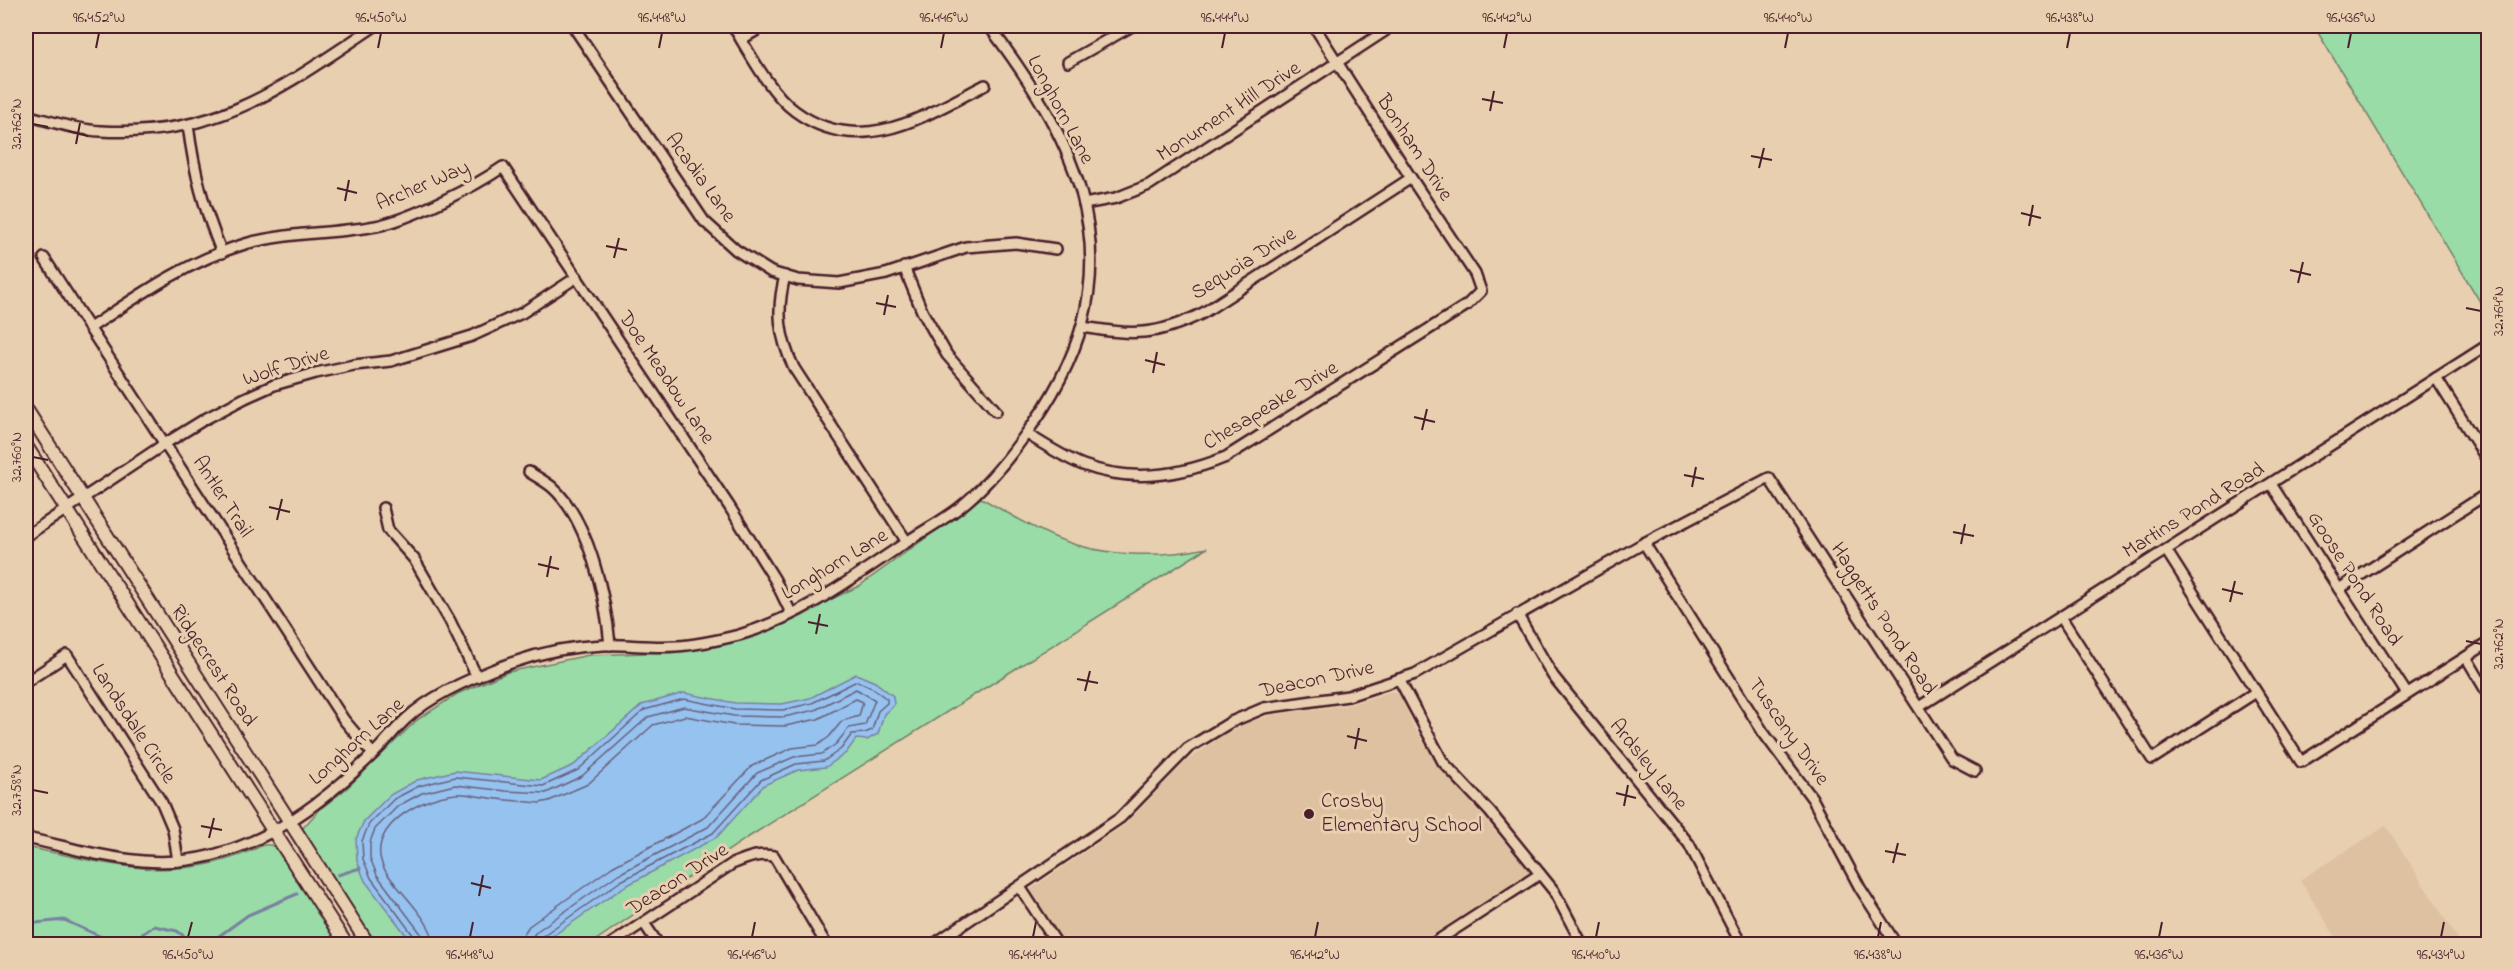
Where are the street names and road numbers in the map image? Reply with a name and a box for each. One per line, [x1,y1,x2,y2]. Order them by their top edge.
street label: Longhorn Lane [1017,50,1102,171]
street label: Monument Hill Drive [1151,54,1307,170]
street label: Bonham Drive [1368,88,1460,208]
street label: Acadia Lane [657,127,743,230]
street label: Archer Way [371,153,475,221]
street label: Sequoia Drive [1186,220,1303,308]
street label: Doe Meadow Lane [610,304,722,451]
street label: Wolf Drive [239,339,333,395]
street label: Chesapeake Drive [1198,353,1345,458]
street label: Antler Trail [184,450,260,544]
street label: Martins Pond Road [2117,455,2271,567]
street label: Goose Pond Road [2299,506,2409,652]
street label: Longhorn Lane [776,521,895,610]
street label: Haggetts Pond Road [1821,537,1944,703]
street label: Ridgecrest Road [161,599,264,734]
street label: Deacon Drive [1256,653,1377,707]
street label: Landsdale Circle [83,658,183,790]
street label: Tuscany Drive [1738,672,1837,794]
street label: Longhorn Lane [303,690,413,795]
street label: Ardsley Lane [1600,713,1695,819]
street label: Deacon Drive [620,836,735,925]

